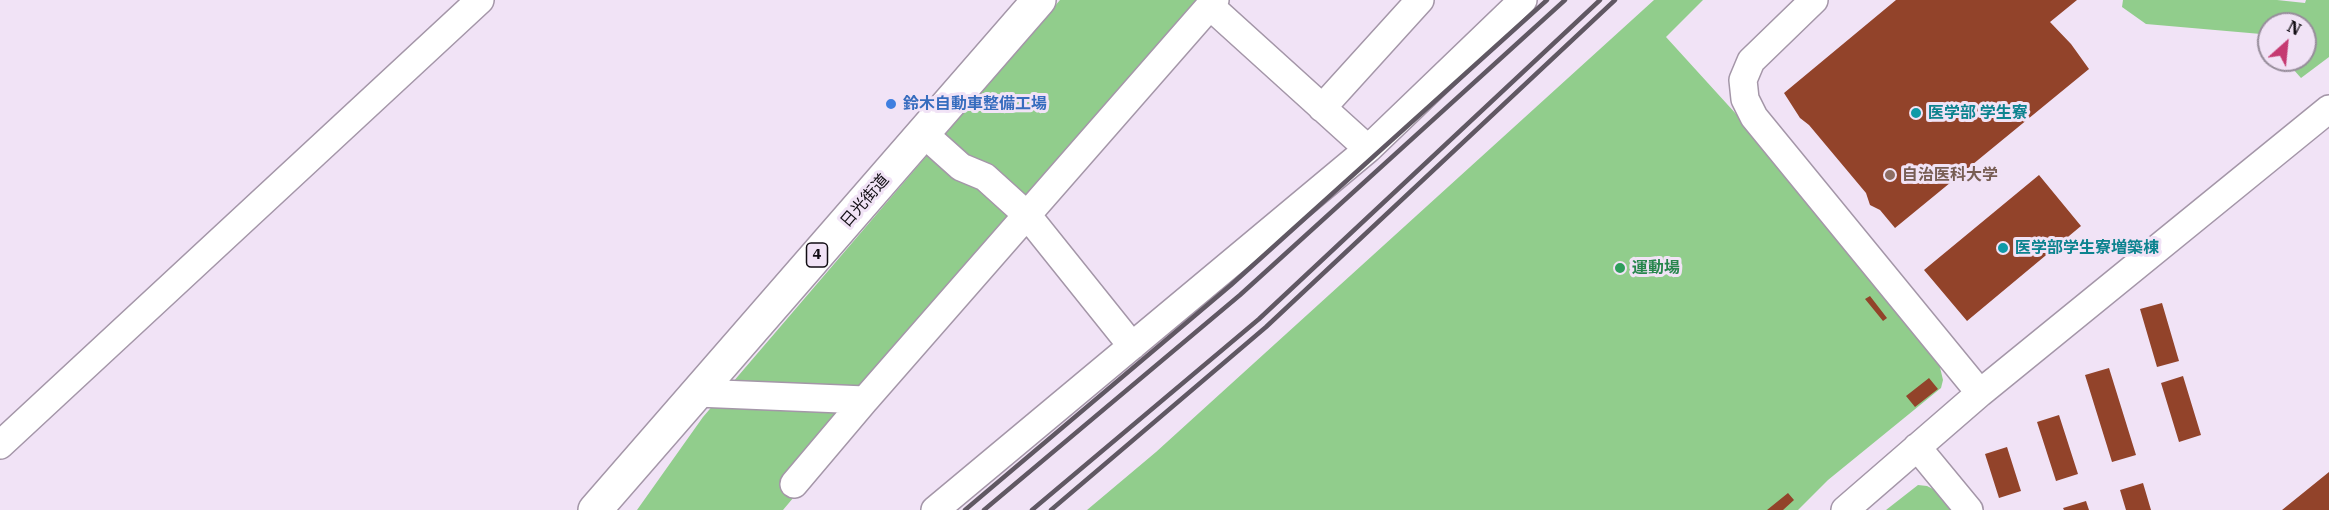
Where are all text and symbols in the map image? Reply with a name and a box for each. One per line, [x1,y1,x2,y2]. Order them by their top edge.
north arrow [2257,12,2317,72]
text: N [2284,16,2304,40]
place label: 鈴木自動車整備工場 [903,94,1047,114]
marker: 鈴木自動車整備工場 [884,97,898,111]
place label: 医学部 学生寮 [1928,103,2028,123]
marker: 医学部 学生寮 [1909,106,1923,120]
place label: 自治医科大学 [1902,165,1998,185]
marker: 自治医科大学 [1883,168,1897,182]
street label: 日光街道 [837,171,893,231]
place label: 医学部学生寮増築棟 [2015,238,2159,258]
marker: 医学部学生寮増築棟 [1996,241,2010,255]
road number: 4 [806,243,828,267]
place label: 運動場 [1632,258,1680,278]
marker: 運動場 [1613,261,1627,275]

